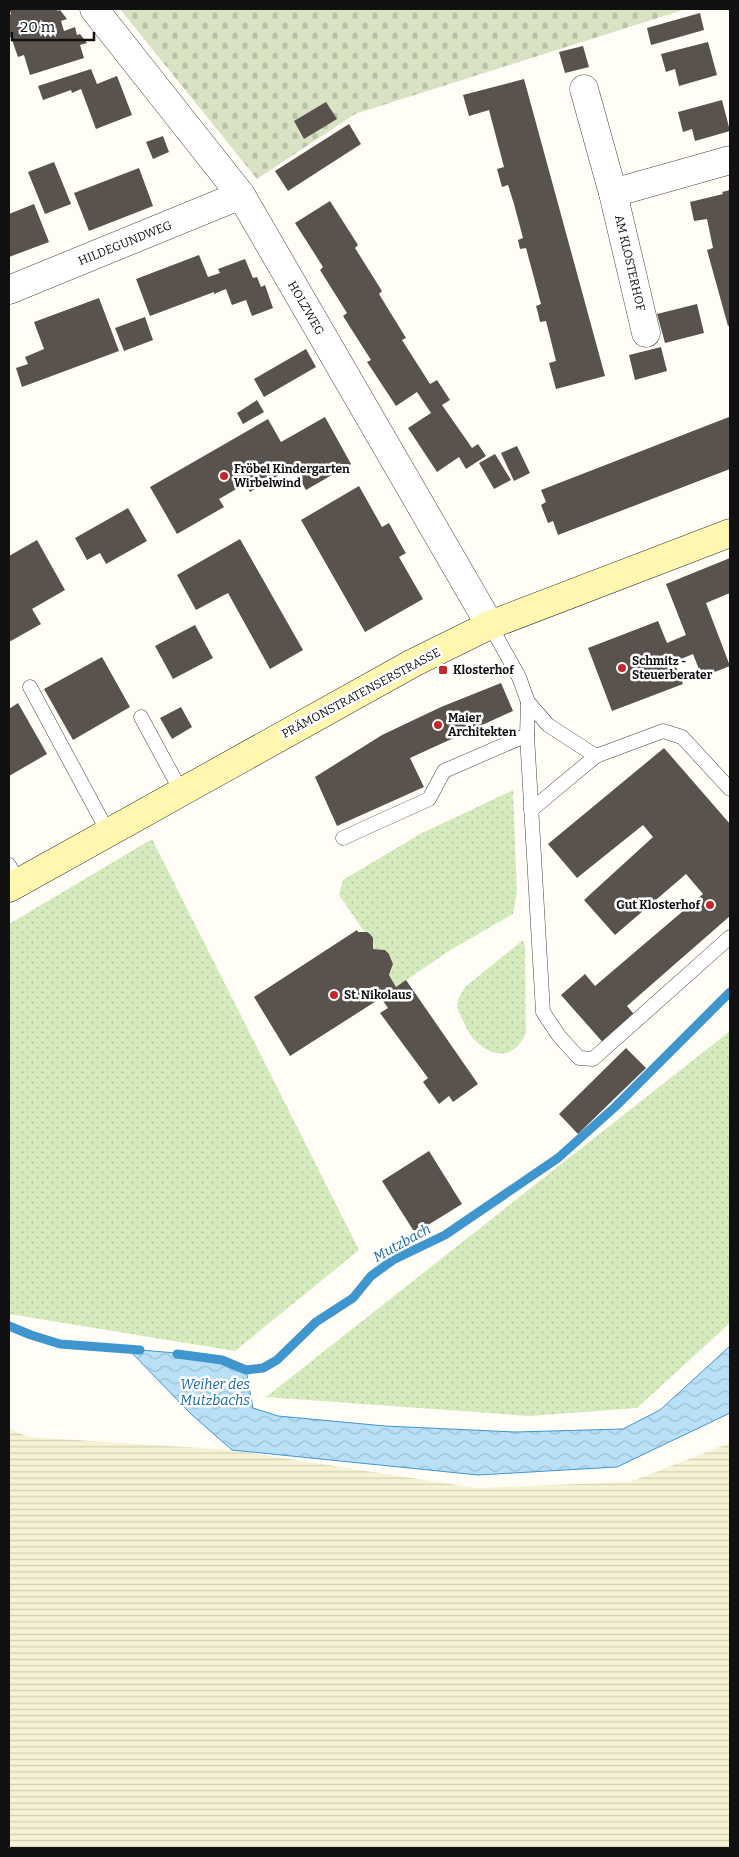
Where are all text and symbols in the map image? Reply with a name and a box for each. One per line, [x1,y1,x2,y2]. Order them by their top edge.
scale bar [12,10,95,42]
text: 20 m [20,18,56,36]
street label: AM KLOSTERHOF [612,213,648,313]
street label: HILDEGUNDWEG [76,218,174,268]
street label: HOLZWEG [285,278,327,338]
place label: Fröbel Kindergarten Wirbelwind [234,462,350,490]
marker: Fröbel Kindergarten Wirbelwind [218,470,230,482]
street label: PRÄMONSTRATENSERSTRASSE [279,644,443,741]
place label: Schmitz - Steuerberater [632,654,713,682]
marker: Schmitz - Steuerberater [616,662,628,674]
place label: Klosterhof [453,663,515,677]
marker: Klosterhof [437,664,449,676]
place label: Maier Architekten [448,711,517,739]
marker: Maier Architekten [432,719,444,731]
place label: Gut Klosterhof [616,898,702,912]
marker: Gut Klosterhof [704,899,716,911]
place label: St. Nikolaus [344,988,412,1002]
marker: St. Nikolaus [328,989,340,1001]
water label: Mutzbach [370,1220,434,1266]
water label: Weiher des Mutzbachs [180,1376,250,1409]

